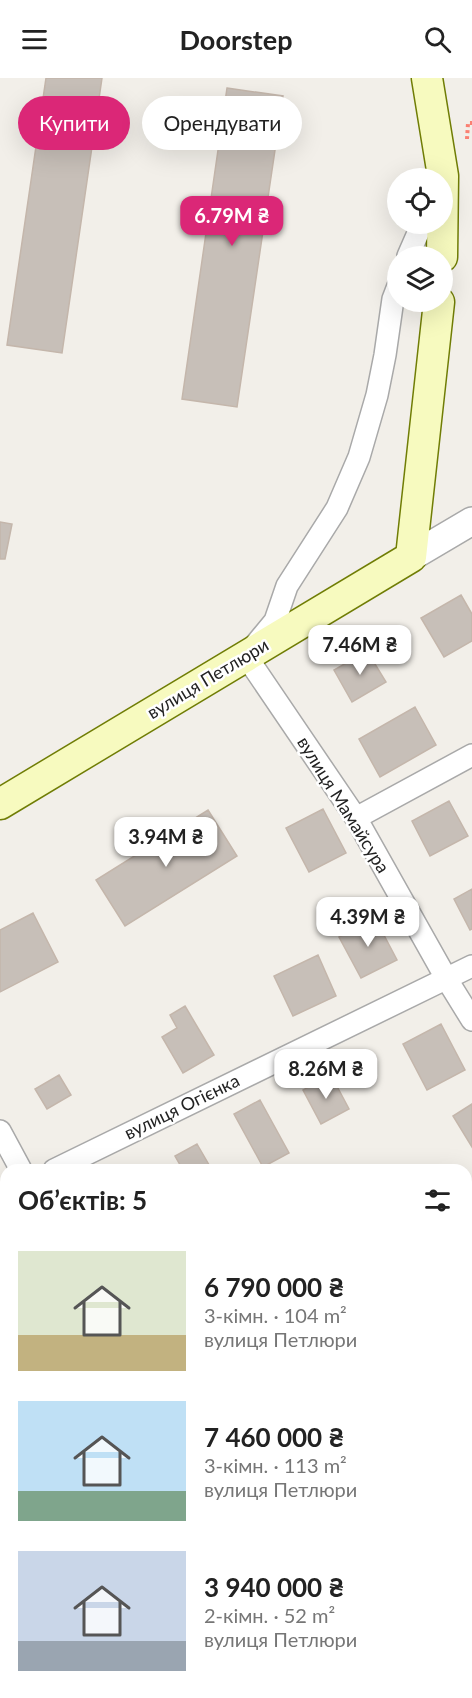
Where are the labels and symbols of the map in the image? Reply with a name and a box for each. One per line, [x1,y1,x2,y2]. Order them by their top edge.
pin: 6.79M ₴ [177,196,287,247]
pin: 7.46M ₴ [305,625,415,676]
street label: вулиця Петлюри [143,633,272,723]
street label: вулиця Мамайсура [293,732,395,877]
pin: 3.94M ₴ [111,817,221,868]
pin: 4.39M ₴ [313,897,423,948]
pin: 8.26M ₴ [271,1049,381,1100]
street label: вулиця Огієнка [120,1069,243,1143]

